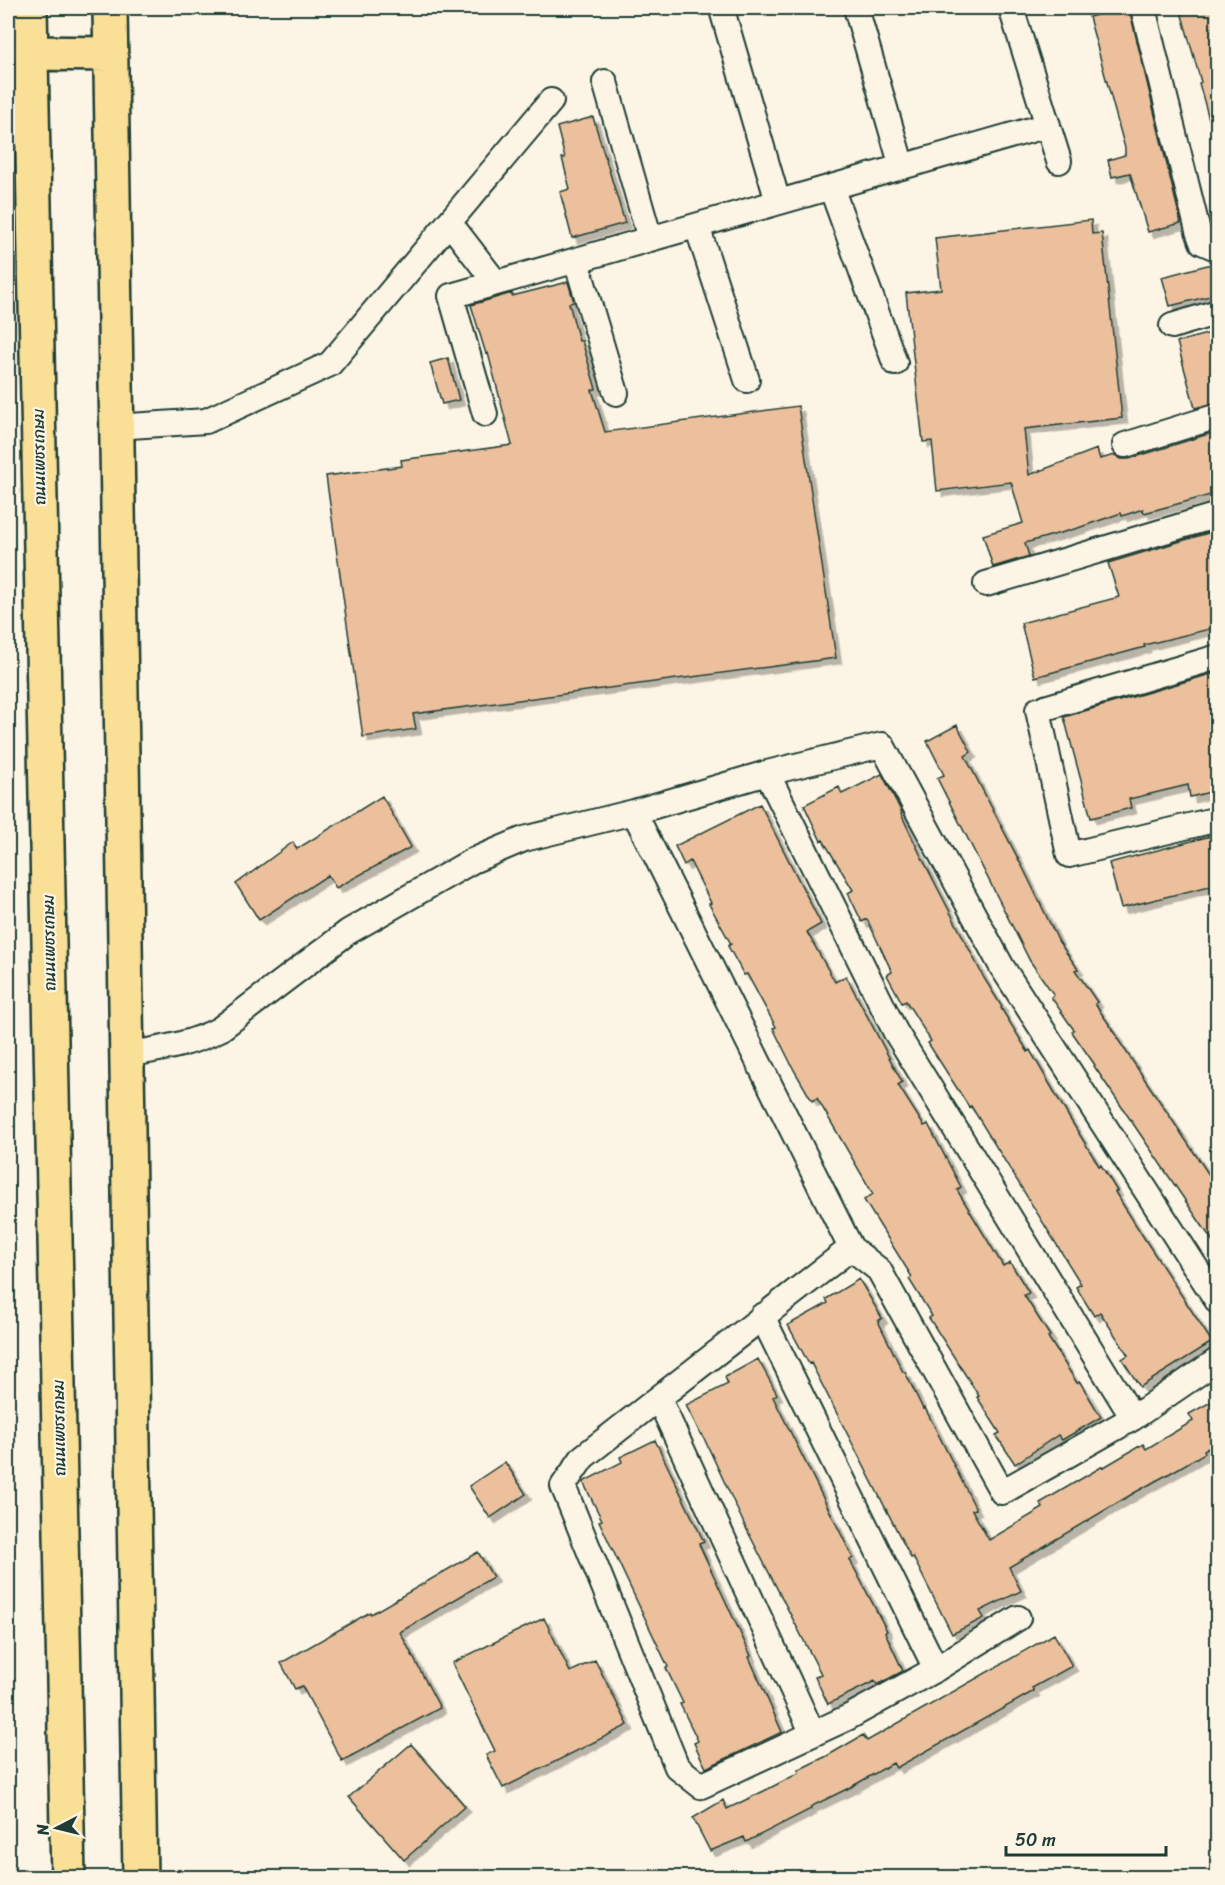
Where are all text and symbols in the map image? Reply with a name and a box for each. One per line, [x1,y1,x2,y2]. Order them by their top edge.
street label: ถนนเพชรเกษม [24,408,54,505]
street label: ถนนเพชรเกษม [34,894,64,991]
street label: ถนนเพชรเกษม [44,1379,74,1476]
north arrow [27,1798,87,1858]
scale bar [1006,1819,1166,1857]
text: N [27,1822,58,1838]
text: 50 m [1015,1824,1056,1856]

